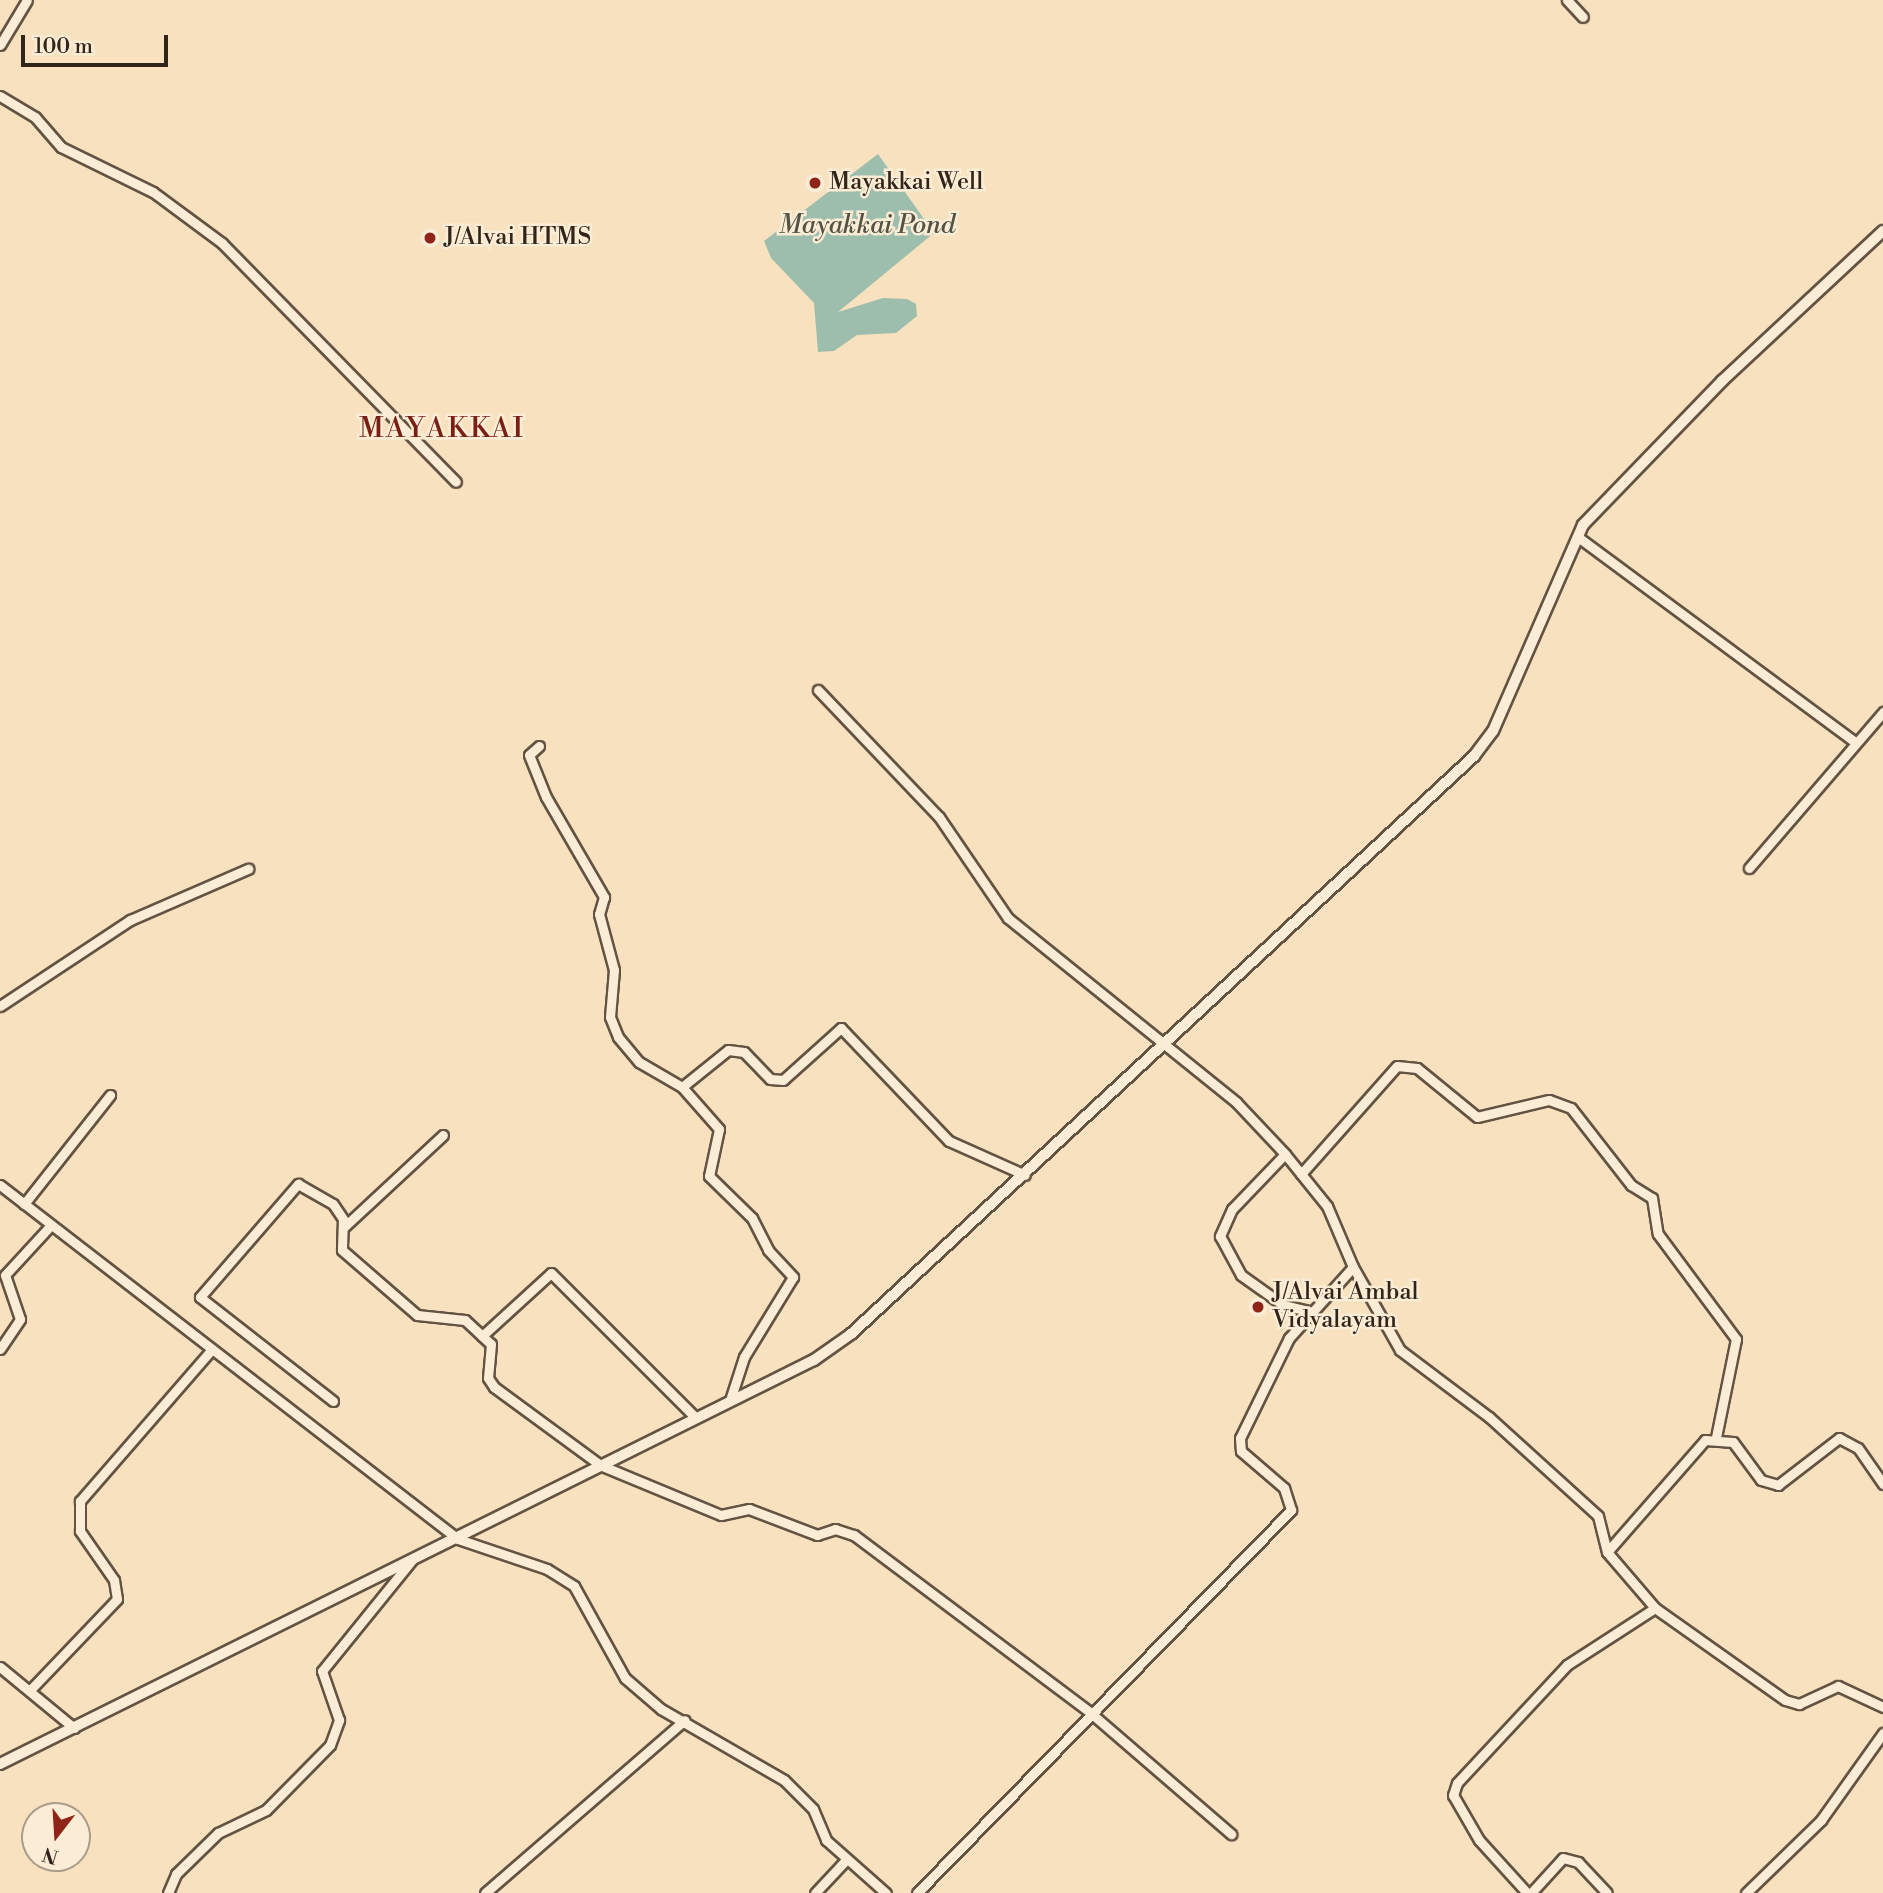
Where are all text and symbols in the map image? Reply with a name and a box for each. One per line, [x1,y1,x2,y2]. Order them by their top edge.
scale bar [24,21,172,65]
text: 100 m [34,34,93,60]
place label: Mayakkai Well [829,169,983,197]
marker: Mayakkai Well [807,175,823,191]
water label: Mayakkai Pond [779,210,955,242]
place label: J/Alvai HTMS [444,224,591,252]
marker: J/Alvai HTMS [422,230,438,246]
district label: MAYAKKAI [360,412,524,446]
place label: J/Alvai Ambal Vidyalayam [1272,1279,1419,1335]
marker: J/Alvai Ambal Vidyalayam [1250,1299,1266,1315]
north arrow [21,1802,91,1872]
text: N [40,1841,61,1869]

